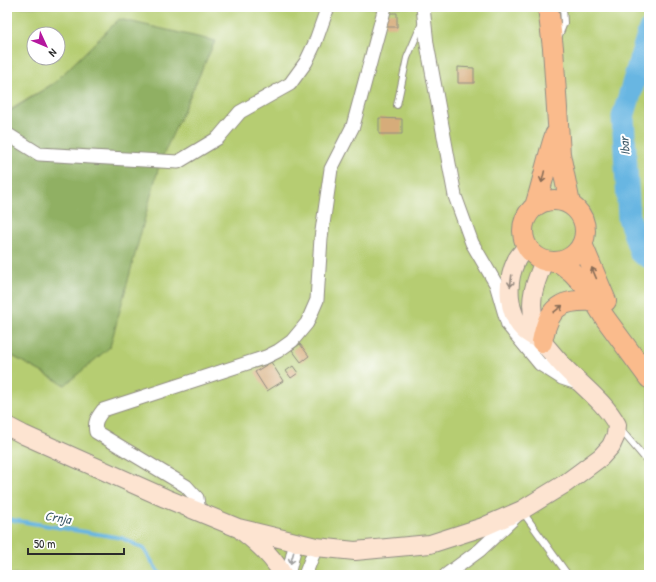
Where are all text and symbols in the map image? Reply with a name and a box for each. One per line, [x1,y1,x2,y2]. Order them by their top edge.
north arrow [26,26,66,66]
text: N [46,46,60,60]
water label: Ibar [614,134,634,156]
one-way arrow [539,170,547,183]
one-way arrow [590,268,597,280]
one-way arrow [507,274,514,287]
one-way arrow [553,304,564,313]
water label: Crnja [44,506,74,528]
scale bar [28,530,124,556]
text: 50 m [34,535,55,552]
one-way arrow [288,552,295,565]

